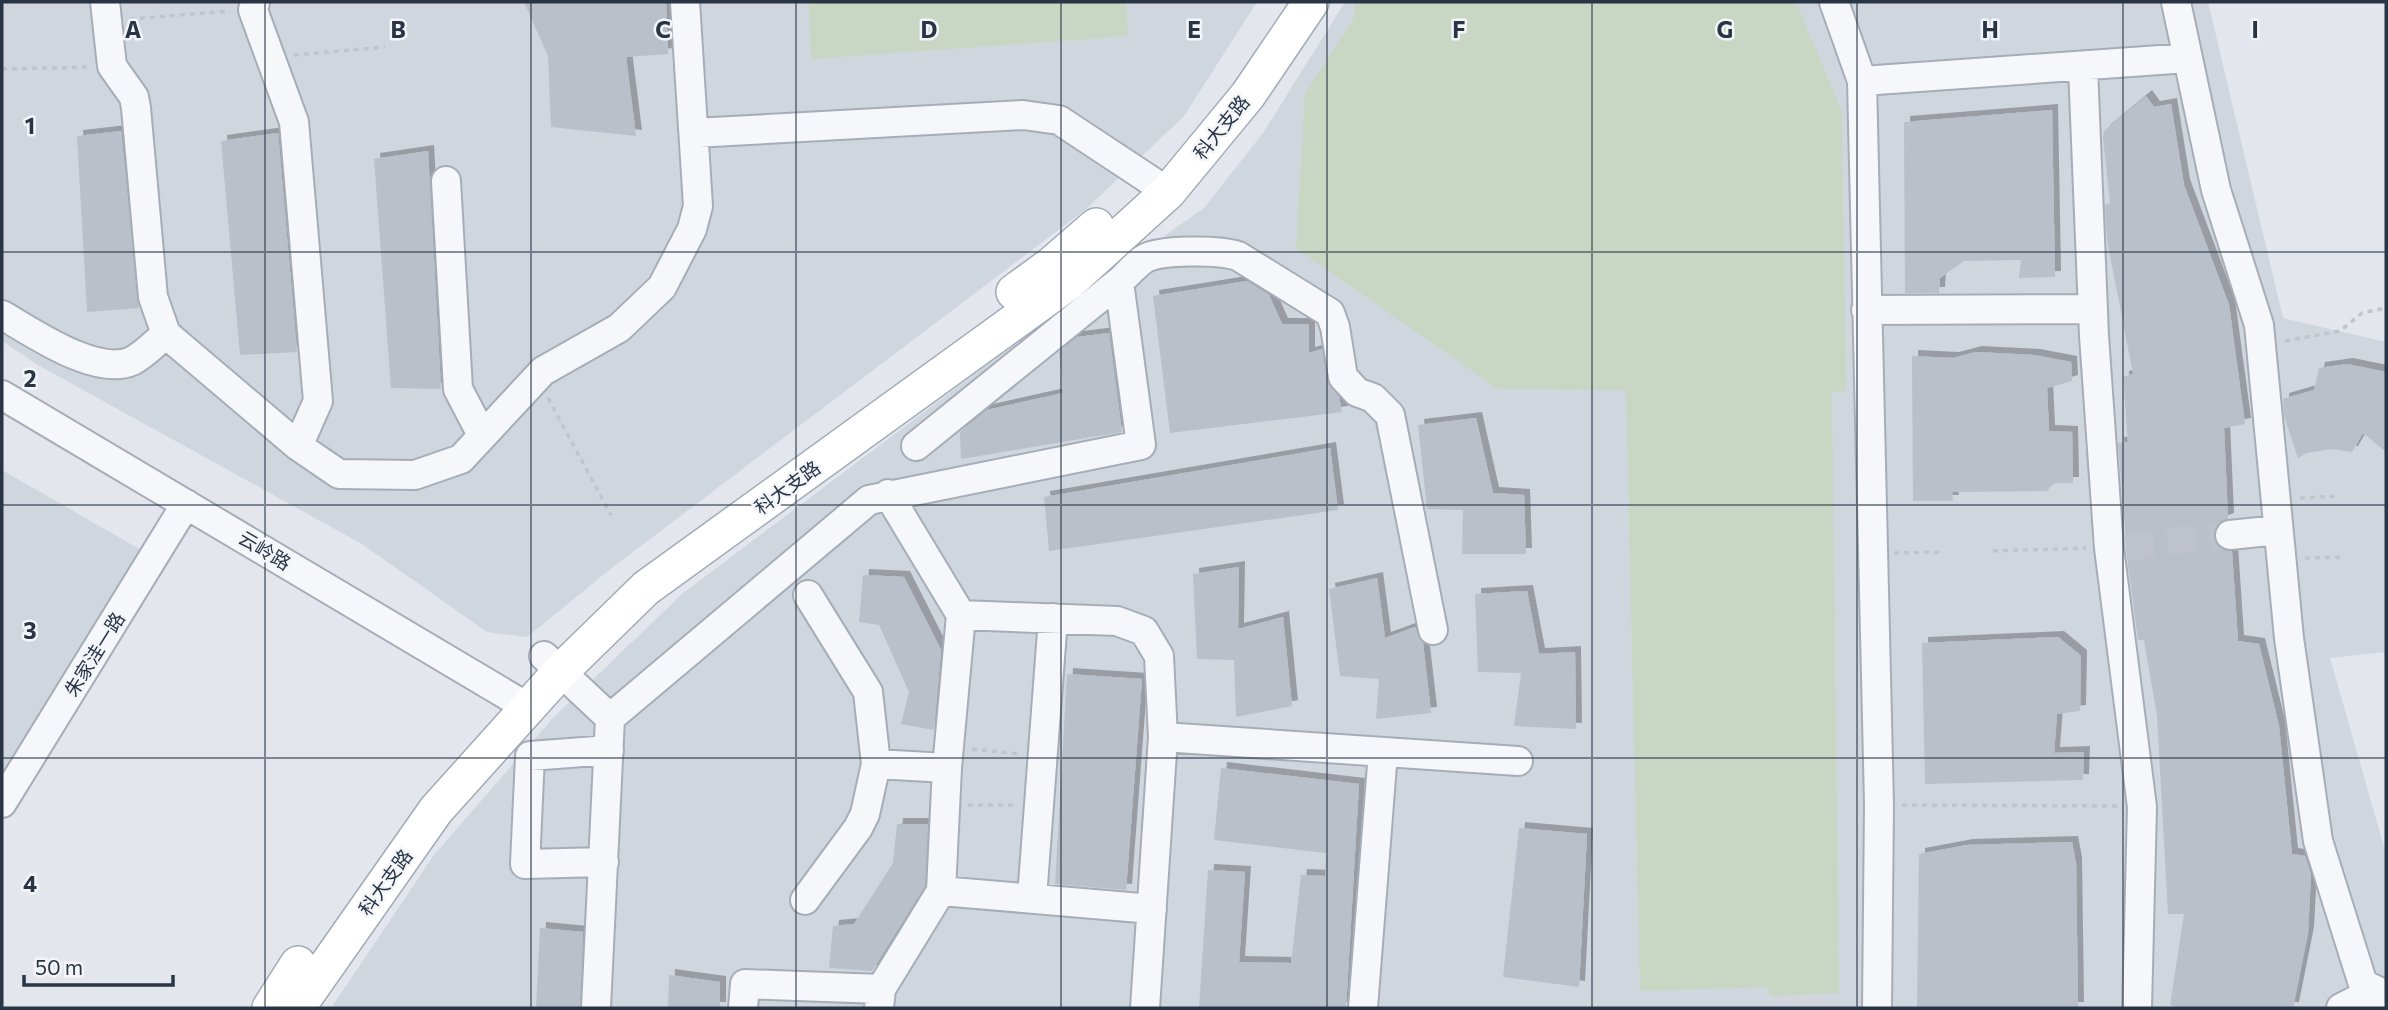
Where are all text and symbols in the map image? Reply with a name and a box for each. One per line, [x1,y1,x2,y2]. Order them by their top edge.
text: A [125,15,142,43]
text: B [390,15,406,43]
text: C [655,15,671,43]
text: D [921,15,938,43]
text: E [1187,15,1201,43]
text: F [1452,15,1466,43]
text: G [1717,15,1733,43]
text: H [1981,15,1999,43]
text: I [2251,15,2259,43]
street label: 科大支路 [1188,90,1254,164]
text: 1 [25,111,35,139]
text: 2 [23,364,37,392]
street label: 科大支路 [749,455,825,519]
street label: 云岭路 [235,525,295,575]
street label: 朱家洼一路 [59,608,129,700]
text: 3 [23,616,37,644]
street label: 科大支路 [353,844,417,920]
text: 4 [23,869,37,897]
scale bar [24,944,173,988]
text: 50 m [35,954,83,979]

